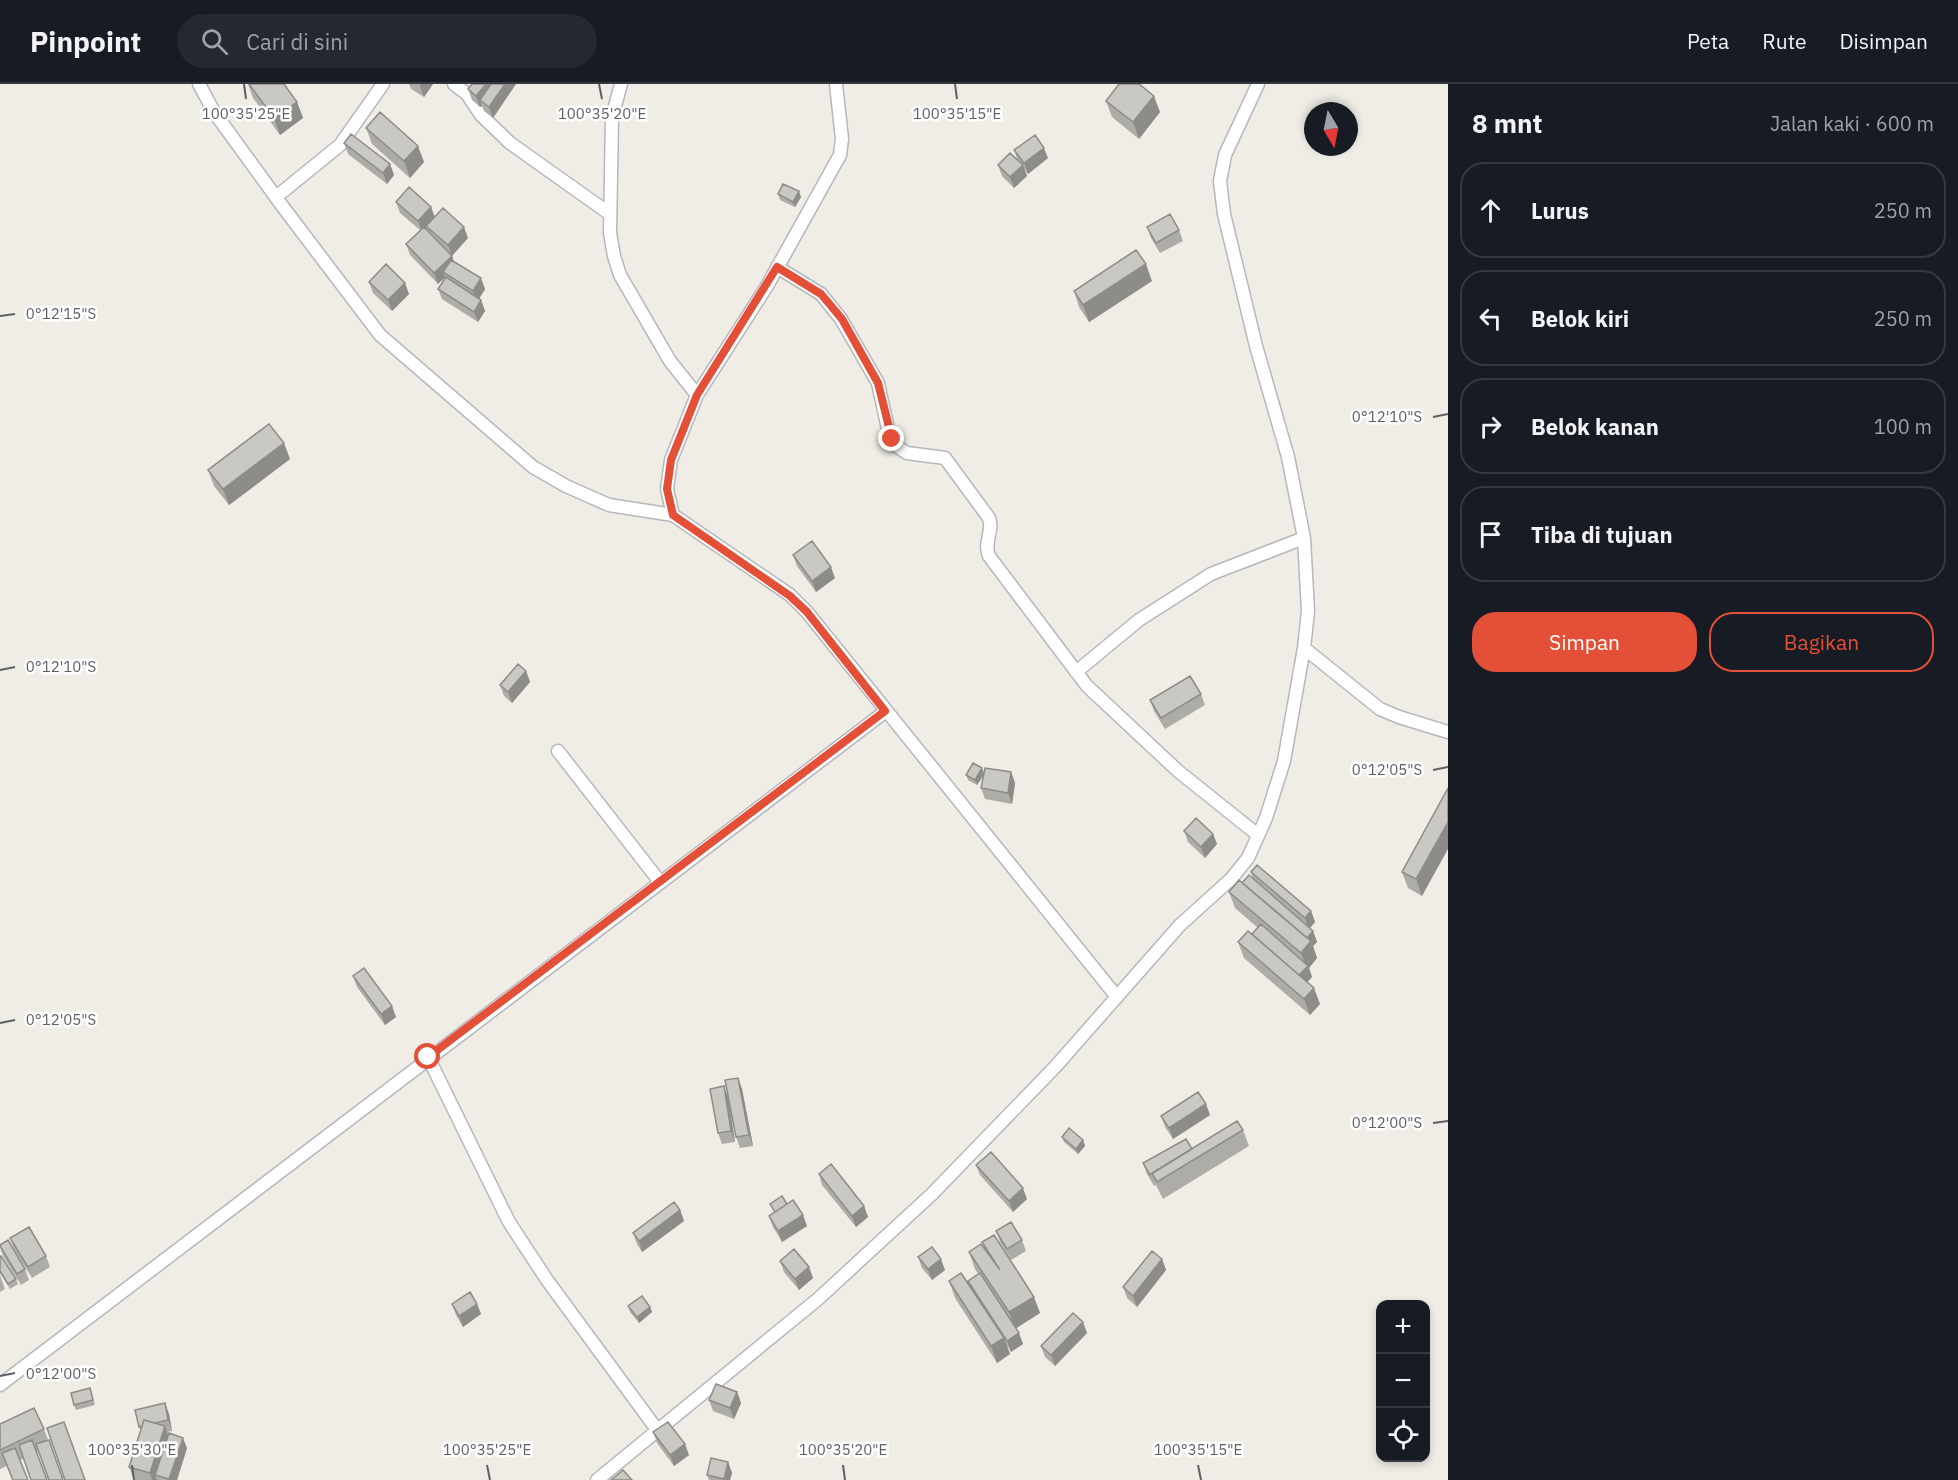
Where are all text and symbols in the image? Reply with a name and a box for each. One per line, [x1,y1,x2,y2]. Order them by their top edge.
search box [177,14,597,68]
text: Pinpoint [30,23,141,60]
icon: search [198,25,231,58]
text: Cari di sini [246,27,348,56]
text: Peta [1687,27,1729,55]
text: Rute [1762,27,1807,55]
text: Disimpan [1840,27,1928,55]
north arrow [1304,102,1358,156]
text: 100°35'25"E [202,104,290,123]
text: 100°35'20"E [558,104,646,123]
text: 100°35'15"E [913,104,1001,123]
text: 8 mnt [1472,106,1542,140]
text: Jalan kaki · 600 m [1770,110,1934,137]
icon: ahead [1474,194,1507,227]
text: Lurus [1531,196,1589,225]
text: 250 m [1874,197,1932,224]
icon: left [1474,302,1507,335]
text: 0°12'15"S [26,304,96,323]
text: Belok kiri [1531,304,1629,333]
text: 250 m [1874,305,1932,332]
text: 0°12'10"S [1352,407,1422,426]
icon: right [1474,410,1507,443]
text: Belok kanan [1531,412,1659,441]
text: 100 m [1874,413,1932,440]
route end [878,425,904,451]
icon: arrive [1474,518,1507,551]
text: Tiba di tujuan [1531,520,1673,549]
button: Simpan [1472,612,1697,672]
button: Bagikan [1709,612,1934,672]
text: 0°12'10"S [26,657,96,676]
text: 0°12'05"S [1352,760,1422,779]
text: 0°12'05"S [26,1010,96,1029]
route start [414,1043,440,1069]
text: 0°12'00"S [1352,1113,1422,1132]
map controls [1376,1300,1430,1462]
button: + [1376,1300,1430,1354]
button: − [1376,1354,1430,1408]
text: 0°12'00"S [26,1364,96,1383]
button: locate [1376,1408,1430,1462]
text: 100°35'30"E [88,1440,176,1459]
text: 100°35'25"E [443,1440,531,1459]
text: 100°35'20"E [799,1440,887,1459]
text: 100°35'15"E [1154,1440,1242,1459]

